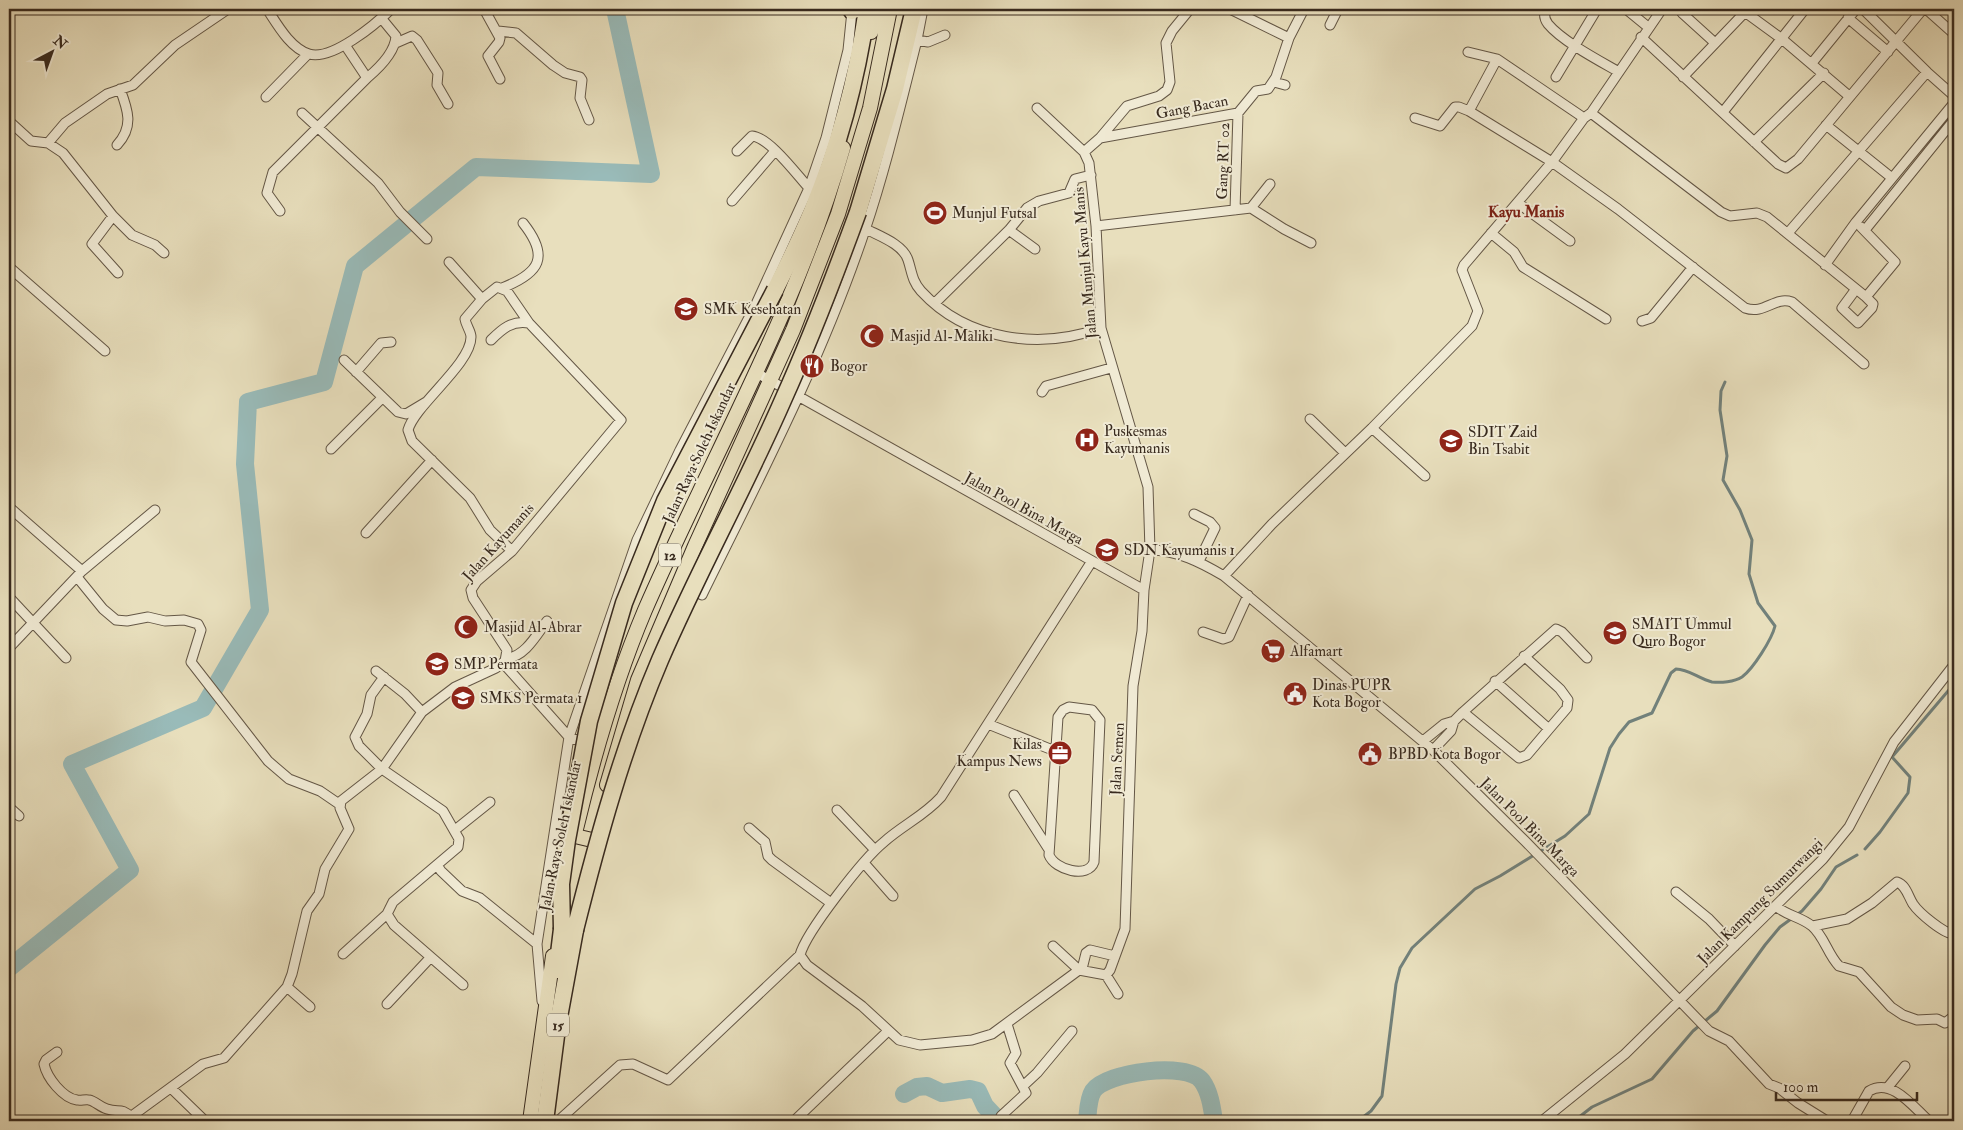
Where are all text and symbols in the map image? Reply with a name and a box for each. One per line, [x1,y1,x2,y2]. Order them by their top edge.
north arrow [28,28,78,78]
text: N [49,31,71,53]
street label: Gang Bacan [1154,91,1230,124]
street label: Gang RT 02 [1213,122,1234,200]
street label: Jalan Munjul Kayu Manis [1069,186,1103,341]
sports icon: Munjul Futsal [922,200,948,226]
district label: Kayu Manis [1488,202,1565,223]
place label: Munjul Futsal [952,204,1037,223]
school or university icon: SMK Kesehatan [673,296,699,322]
place label: SMK Kesehatan [704,300,802,319]
mosque icon: Masjid Al-Maliki [859,323,885,349]
place label: Masjid Al-Maliki [890,327,993,346]
restaurant icon: Bogor [799,353,825,379]
place label: Bogor [830,357,868,376]
street label: Jalan Raya Soleh Iskandar [658,379,742,528]
place label: Puskesmas Kayumanis [1104,422,1170,458]
place label: SDIT Zaid Bin Tsabit [1468,423,1538,459]
hospital icon: Puskesmas Kayumanis [1074,427,1100,453]
school or university icon: SDIT Zaid Bin Tsabit [1438,428,1464,454]
street label: Jalan Pool Bina Marga [960,467,1087,550]
street label: Jalan Kayumanis [458,499,539,587]
school or university icon: SDN Kayumanis 1 [1094,537,1120,563]
place label: SDN Kayumanis 1 [1124,541,1235,560]
road number: 12 [659,544,681,566]
mosque icon: Masjid Al-Abrar [453,614,479,640]
place label: SMAIT Ummul Quro Bogor [1632,615,1732,651]
place label: Masjid Al-Abrar [484,618,582,637]
school or university icon: SMAIT Ummul Quro Bogor [1602,620,1628,646]
supermarket icon: Alfamart [1260,638,1286,664]
place label: Alfamart [1289,642,1343,661]
school or university icon: SMP Permata [424,651,450,677]
place label: SMP Permata [454,655,539,674]
place label: Dinas PUPR Kota Bogor [1312,676,1393,712]
public building icon: Dinas PUPR Kota Bogor [1282,681,1308,707]
school or university icon: SMKS Permata 1 [450,685,476,711]
place label: SMKS Permata 1 [480,689,582,708]
street label: Jalan Semen [1106,722,1130,797]
place label: Kilas Kampus News [956,735,1042,772]
office icon: Kilas Kampus News [1047,740,1073,766]
public building icon: BPBD Kota Bogor [1357,741,1383,767]
place label: BPBD Kota Bogor [1388,745,1501,764]
street label: Jalan Raya Soleh Iskandar [535,759,587,914]
street label: Jalan Pool Bina Marga [1474,773,1584,882]
street label: Jalan Kampung Sumurwangi [1693,835,1828,970]
road number: 15 [547,1014,569,1036]
scale bar [1776,1070,1917,1102]
text: 100 m [1783,1078,1819,1097]

